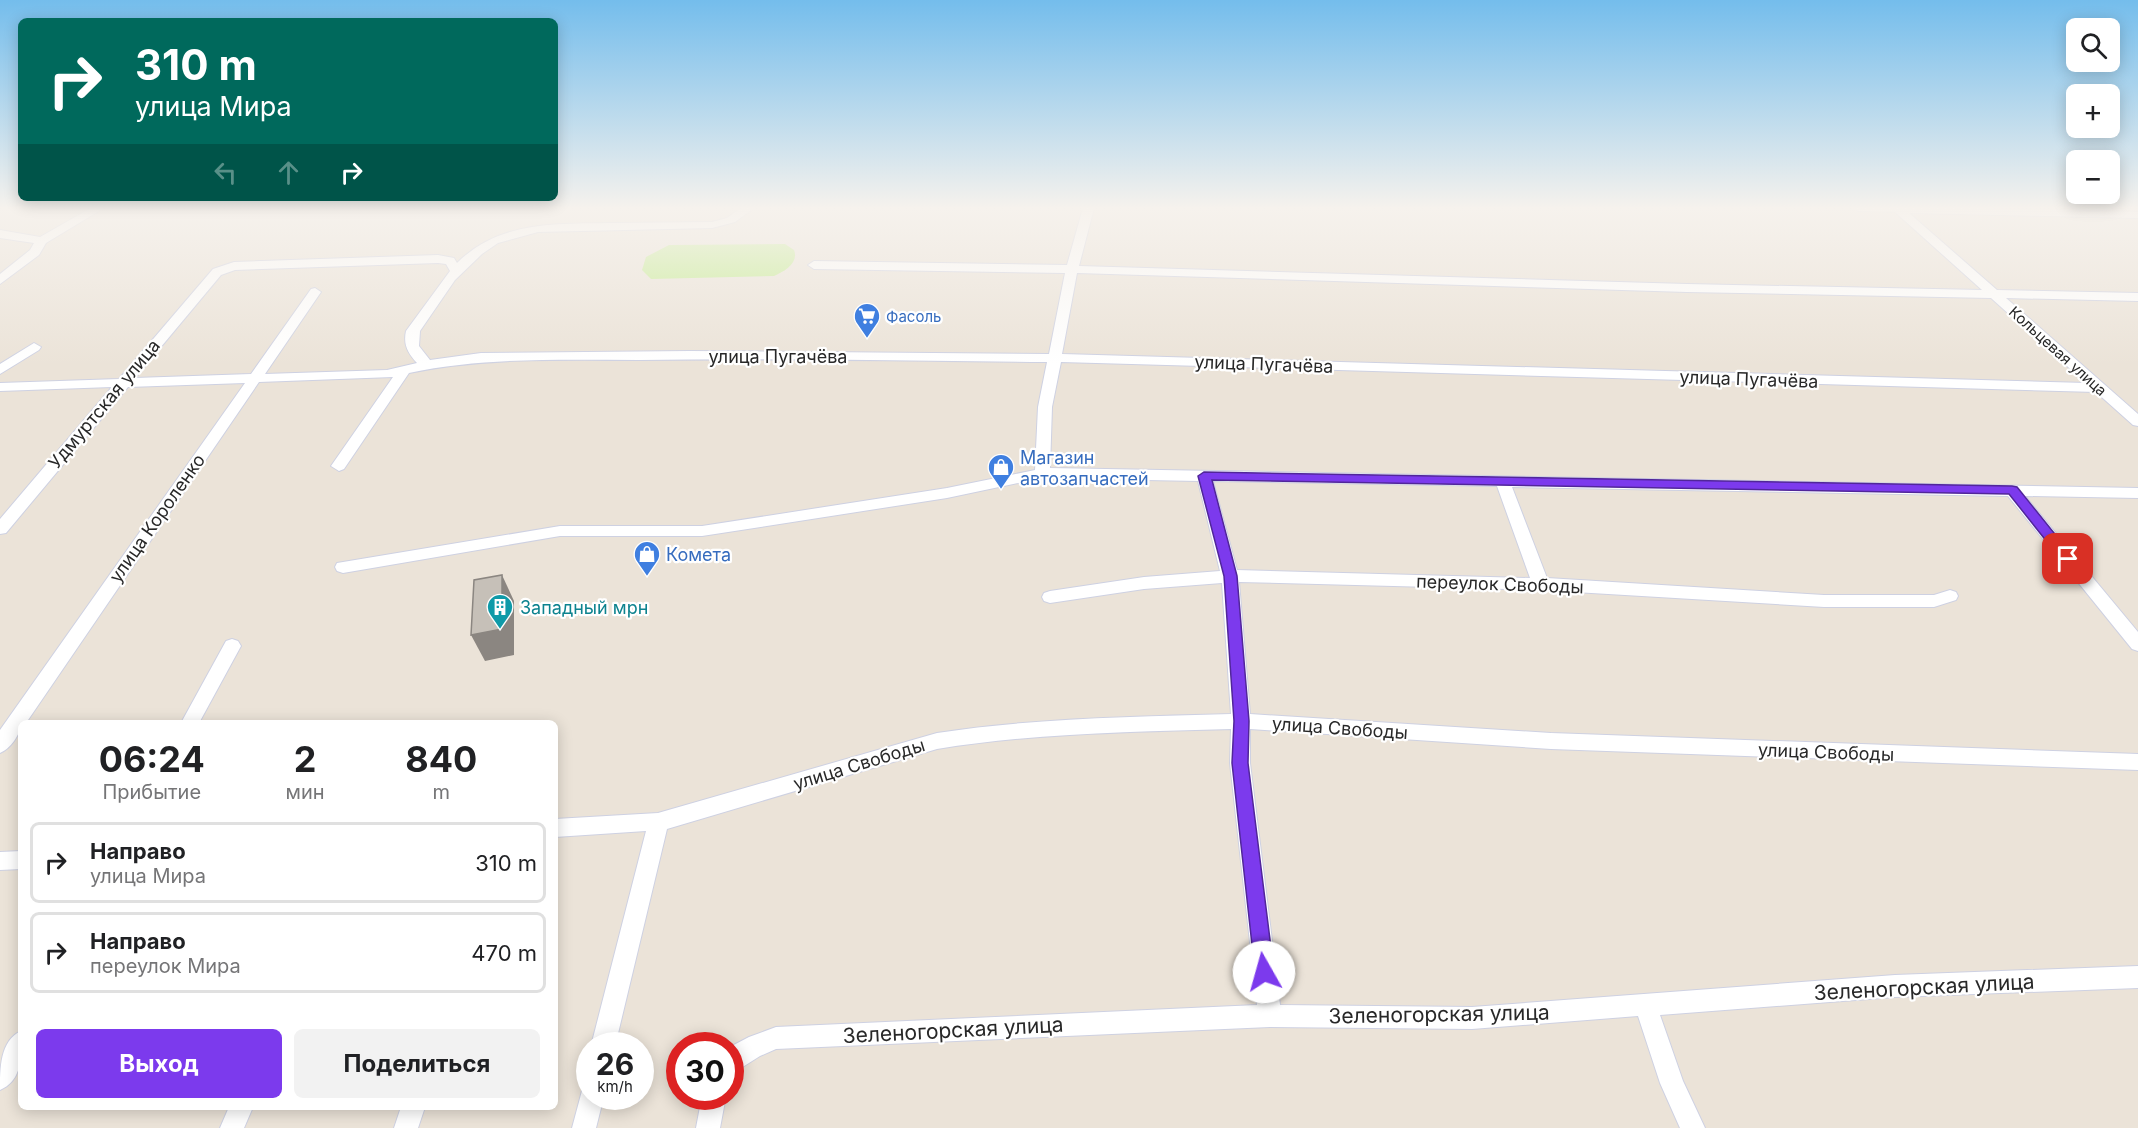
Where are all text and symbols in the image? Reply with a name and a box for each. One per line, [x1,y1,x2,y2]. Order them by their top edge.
map controls [2066,18,2120,204]
button: search [2066,18,2120,72]
text: 310 m [135,39,257,90]
icon: right [36,42,114,120]
button: + [2066,84,2120,138]
text: улица Мира [135,90,292,123]
button: − [2066,150,2120,204]
icon: left [209,156,242,189]
icon: ahead [272,156,305,189]
icon: right [335,156,368,189]
supermarket icon: Фасоль [852,301,882,339]
street label: Кольцевая улица [2005,302,2111,400]
place label: Фасоль [886,307,941,326]
street label: Удмуртская улица [44,335,164,473]
street label: улица Пугачёва [709,346,847,367]
street label: улица Пугачёва [1194,351,1334,377]
street label: улица Пугачёва [1679,366,1819,392]
place label: Магазин автозапчастей [1020,447,1149,489]
street label: улица Короленко [105,450,209,586]
shop icon: Магазин автозапчастей [986,452,1016,490]
pin [2042,533,2093,584]
shop icon: Комета [632,539,662,577]
icon: arrive [2051,542,2084,575]
place label: Комета [666,544,731,565]
street label: переулок Свободы [1416,571,1584,597]
building icon: Западный мрн [485,592,515,630]
place label: Западный мрн [520,597,648,618]
street label: улица Свободы [1271,713,1409,743]
street label: улица Свободы [791,734,927,794]
text: 06:24 [99,737,205,781]
text: 2 [294,737,316,781]
text: 840 [405,737,477,781]
street label: улица Свободы [1758,739,1894,765]
text: Прибытие [102,780,201,804]
text: мин [285,780,325,804]
text: m [432,780,450,804]
text: Направо [90,838,186,864]
icon: right [39,846,72,879]
text: 310 m [475,850,537,876]
text: улица Мира [90,864,206,888]
text: Направо [90,928,186,954]
icon: right [39,936,72,969]
text: 470 m [471,940,537,966]
position arrow [1232,940,1296,1004]
text: переулок Мира [90,954,241,978]
street label: Зеленогорская улица [1813,969,2035,1005]
street label: Зеленогорская улица [1328,1000,1550,1028]
street label: Зеленогорская улица [842,1012,1064,1048]
button: Выход [36,1029,282,1098]
button: Поделиться [294,1029,540,1098]
speed limit sign: 30 [666,1032,744,1110]
text: 26 [596,1046,634,1082]
text: km/h [597,1077,633,1096]

